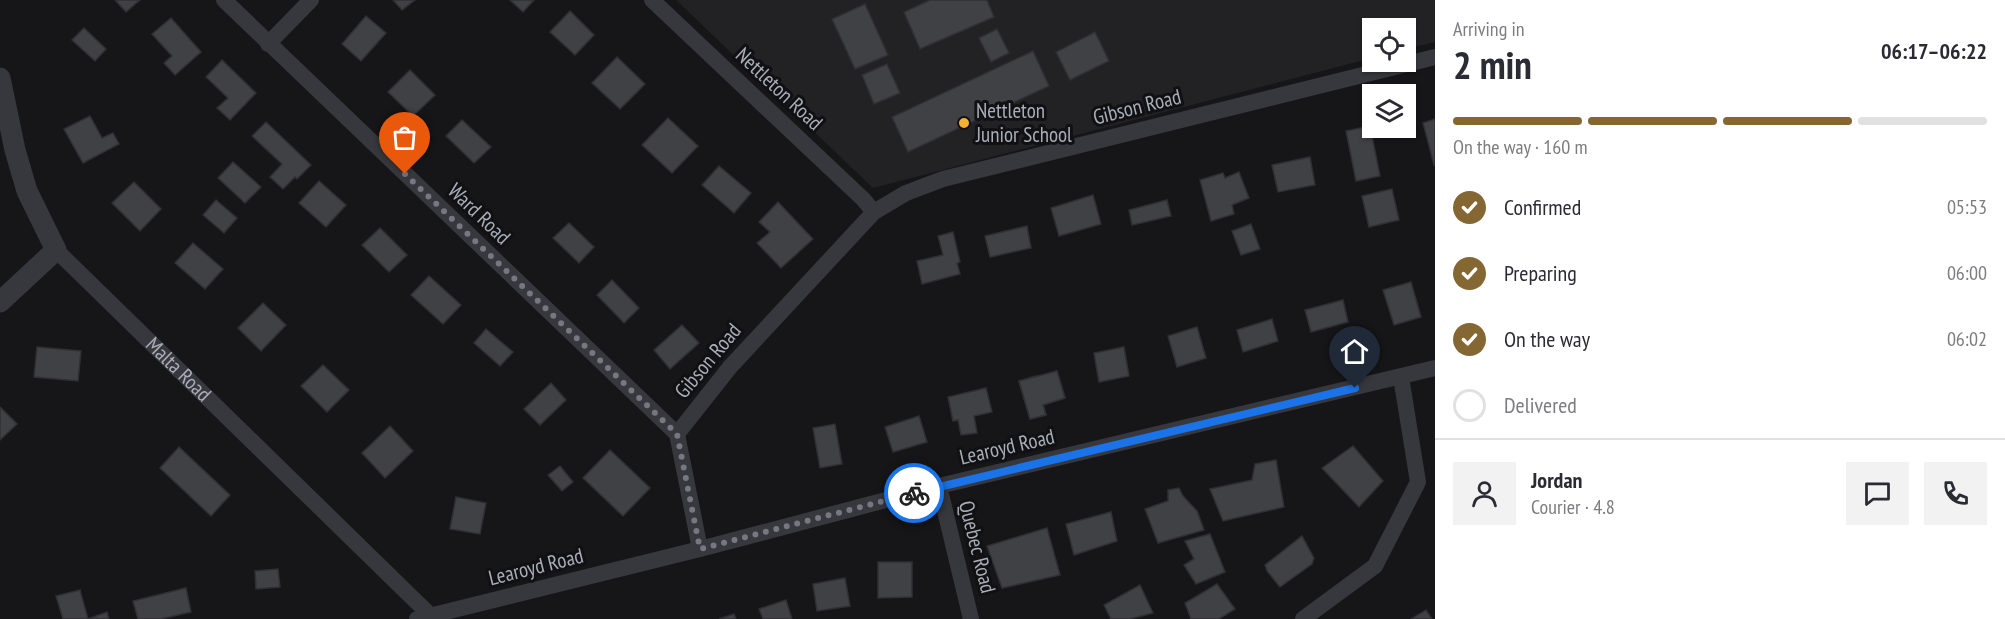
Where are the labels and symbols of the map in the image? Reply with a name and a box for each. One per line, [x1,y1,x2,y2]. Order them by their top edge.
street label: Nettleton Road [730,42,829,136]
street label: Gibson Road [1090,83,1184,130]
place label: Nettleton Junior School [975,97,1072,148]
pin [379,112,430,174]
marker: Nettleton Junior School [957,116,971,130]
street label: Ward Road [442,177,516,250]
street label: Gibson Road [668,318,747,404]
pin [1329,326,1380,388]
street label: Malta Road [140,331,217,407]
street label: Learoyd Road [957,422,1057,471]
courier [884,463,944,523]
street label: Quebec Road [953,498,1002,596]
street label: Learoyd Road [486,542,586,591]

